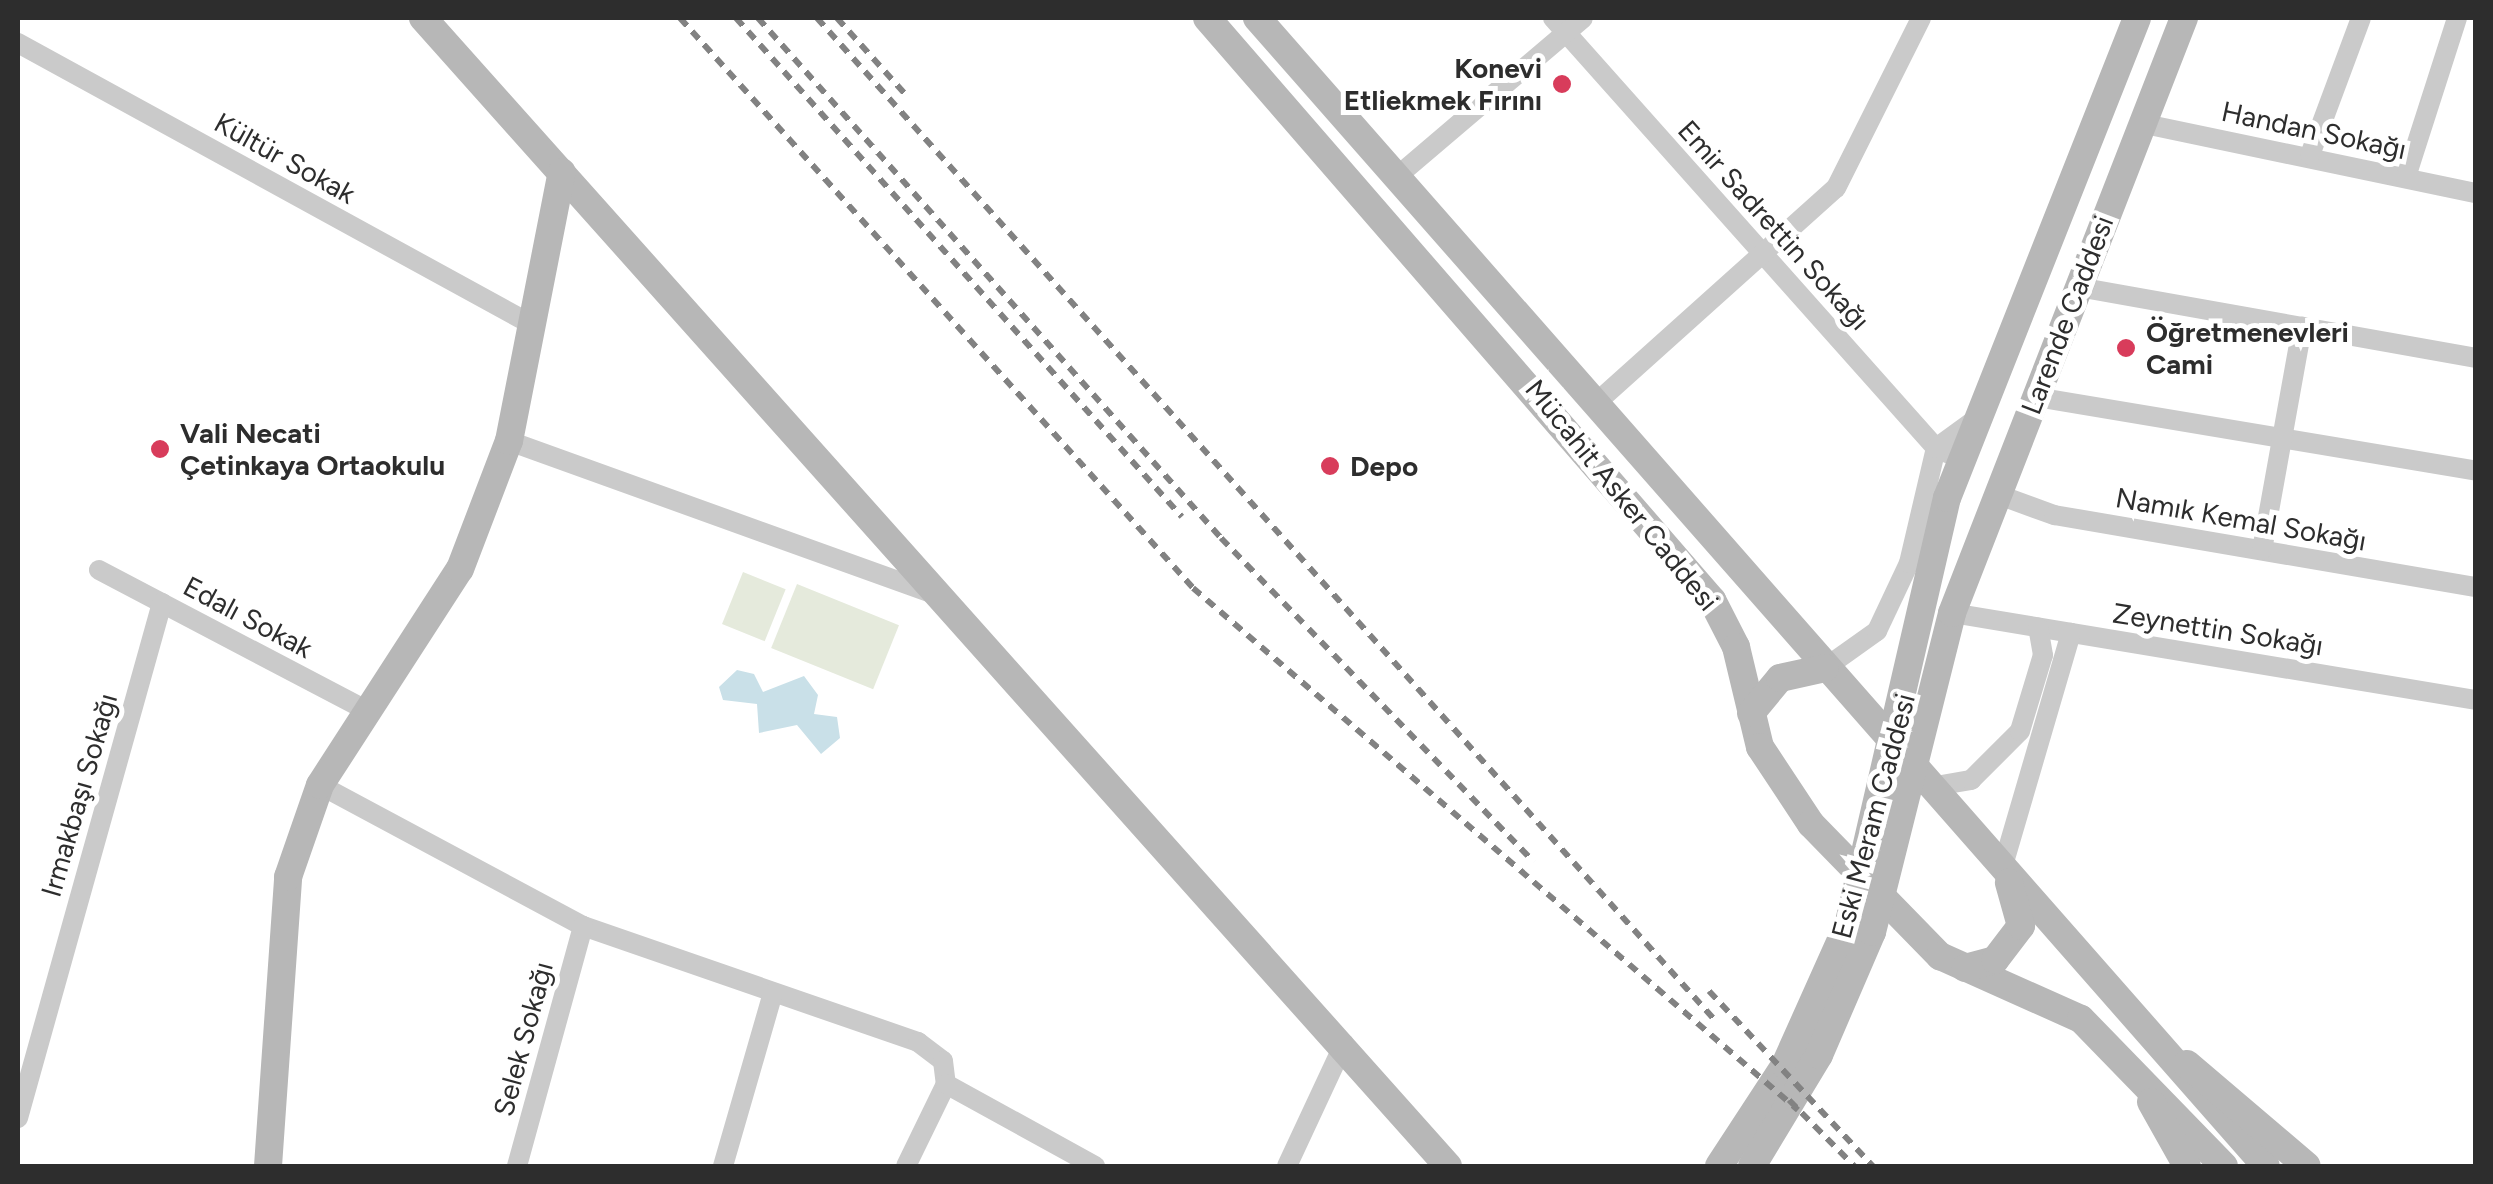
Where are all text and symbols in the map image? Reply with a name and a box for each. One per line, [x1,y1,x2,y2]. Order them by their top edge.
place label: Konevi Etliekmek Fırını [1344,51,1542,117]
marker: Konevi Etliekmek Fırını [1551,73,1573,95]
street label: Handan Sokağı [2219,94,2409,166]
street label: Kültür Sokak [209,105,361,211]
street label: Emir Sadrettin Sokağı [1671,113,1877,337]
street label: Larende Caddesi [2014,211,2120,419]
place label: Öğretmenevleri Cami [2146,315,2349,381]
marker: Öğretmenevleri Cami [2115,337,2137,359]
street label: Mücahit Asker Caddesi [1519,373,1725,617]
place label: Vali Necati Çetinkaya Ortaokulu [180,416,445,482]
marker: Vali Necati Çetinkaya Ortaokulu [149,438,171,460]
place label: Depo [1350,449,1418,483]
marker: Depo [1319,455,1341,477]
street label: Namık Kemal Sokağı [2113,480,2369,558]
street label: Edalı Sokak [178,569,318,665]
street label: Zeynettin Sokağı [2110,596,2326,662]
street label: Irmakbaşı Sokağı [34,689,124,901]
street label: Eski Meram Caddesi [1824,690,1922,942]
street label: Selek Sokağı [486,958,560,1120]

